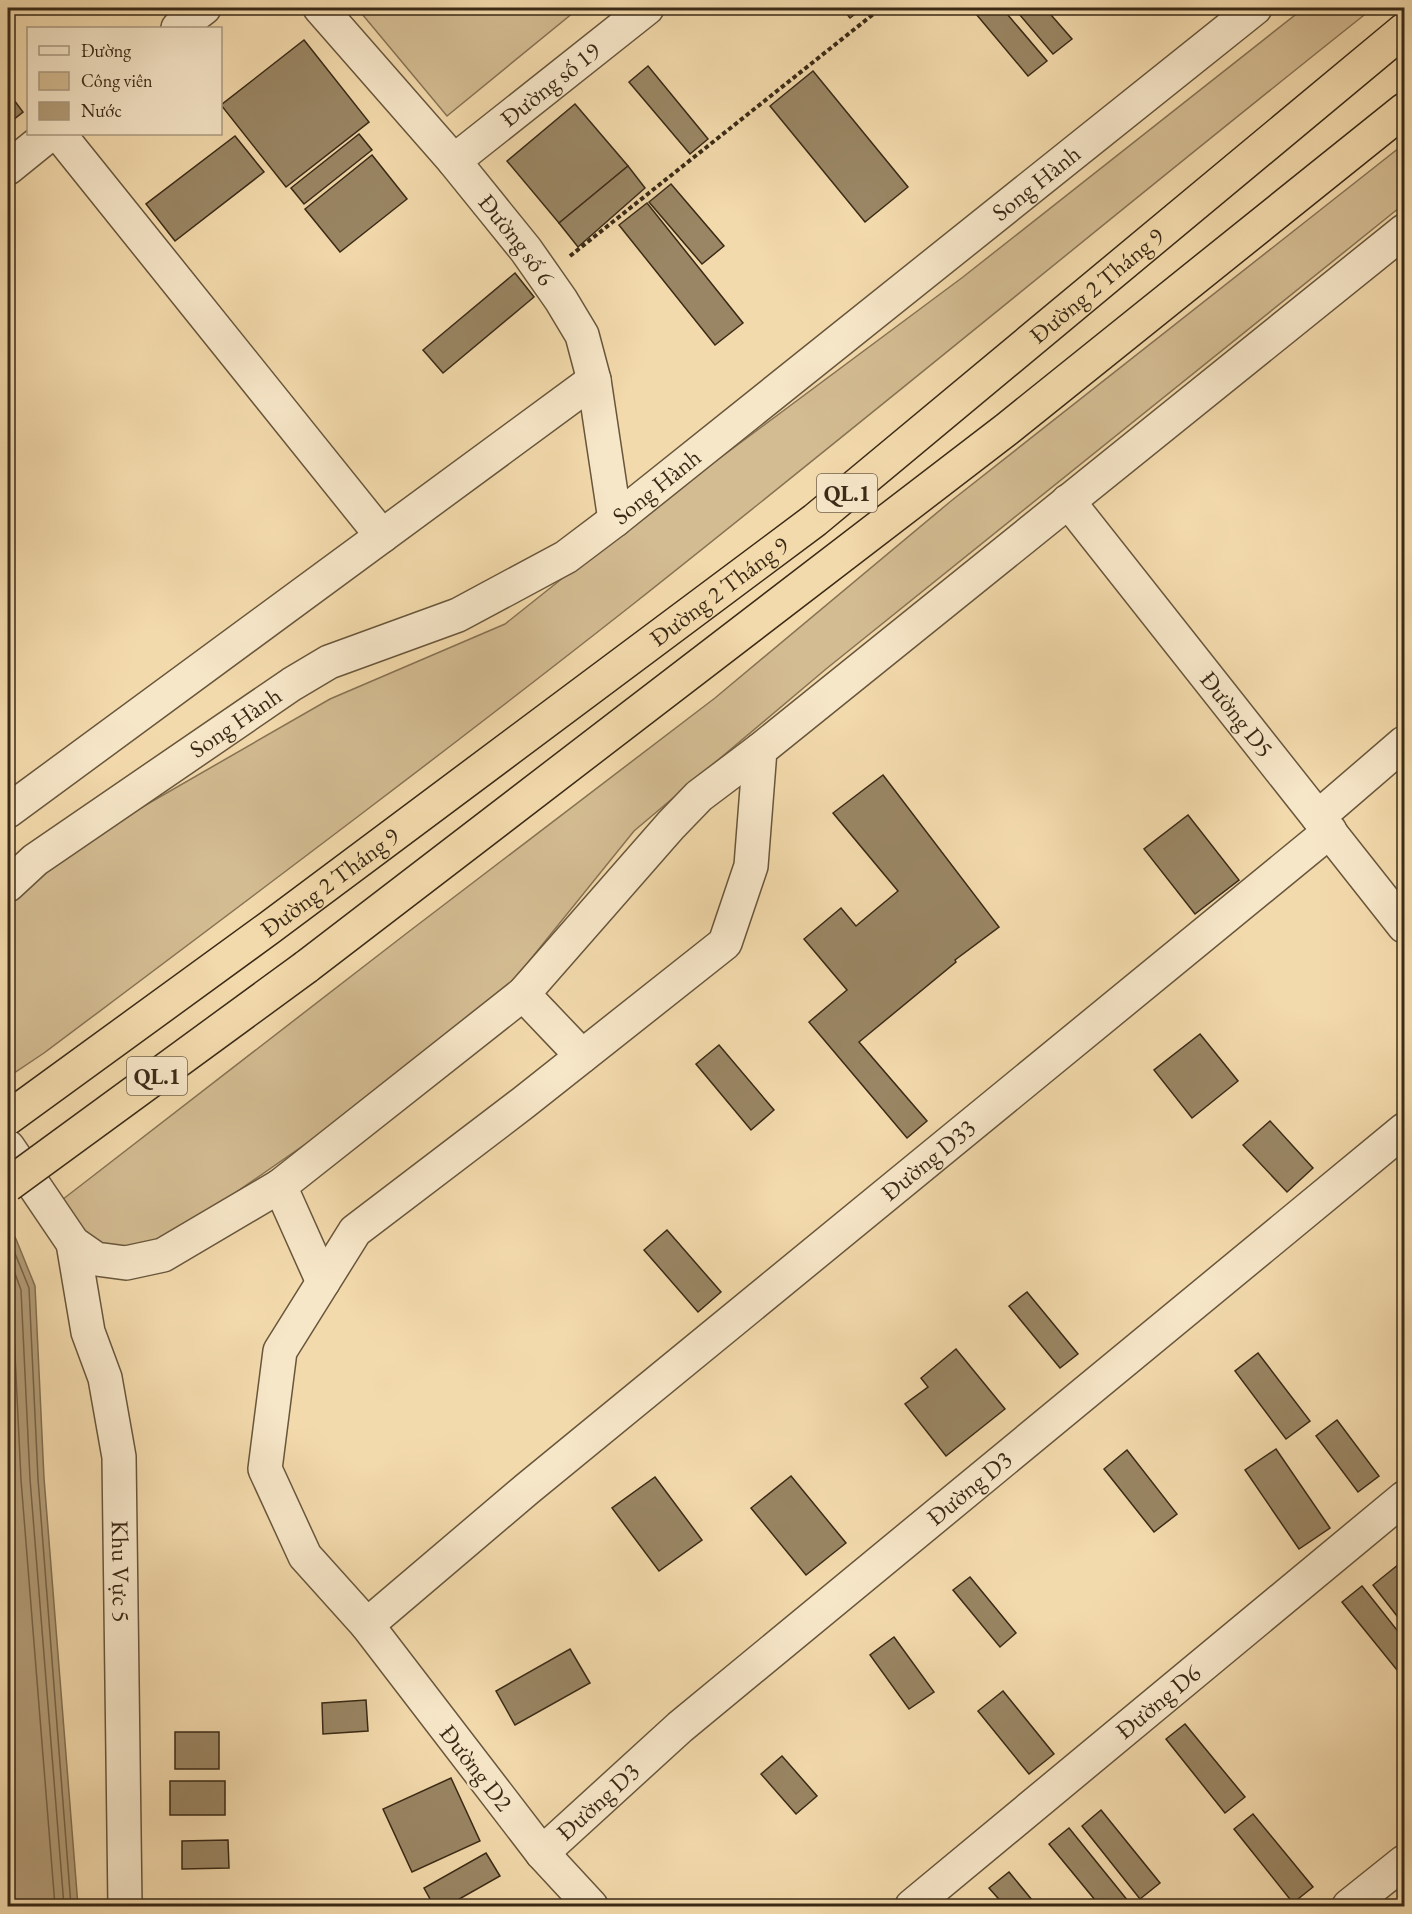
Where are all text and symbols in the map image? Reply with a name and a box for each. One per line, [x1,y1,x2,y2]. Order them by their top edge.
legend [27,27,222,135]
street label: Đường số 19 [494,35,607,133]
text: Đường [81,39,131,62]
text: Công viên [81,69,153,92]
text: Nước [81,99,122,122]
street label: Song Hành [985,138,1087,228]
street label: Đường số 6 [472,187,562,291]
street label: Đường 2 Tháng 9 [1023,220,1170,350]
street label: Song Hành [606,441,707,531]
road number: QL.1 [817,474,877,512]
street label: Đường 2 Tháng 9 [643,529,795,653]
street label: Đường D5 [1194,665,1281,763]
street label: Song Hành [183,680,287,765]
street label: Đường 2 Tháng 9 [254,820,406,944]
road number: QL.1 [127,1057,187,1095]
street label: Đường D33 [875,1112,982,1207]
street label: Đường D3 [920,1444,1018,1532]
street label: Khu Vực 5 [105,1520,137,1623]
street label: Đường D6 [1109,1657,1207,1746]
street label: Đường D2 [433,1718,520,1817]
street label: Đường D3 [550,1756,646,1847]

